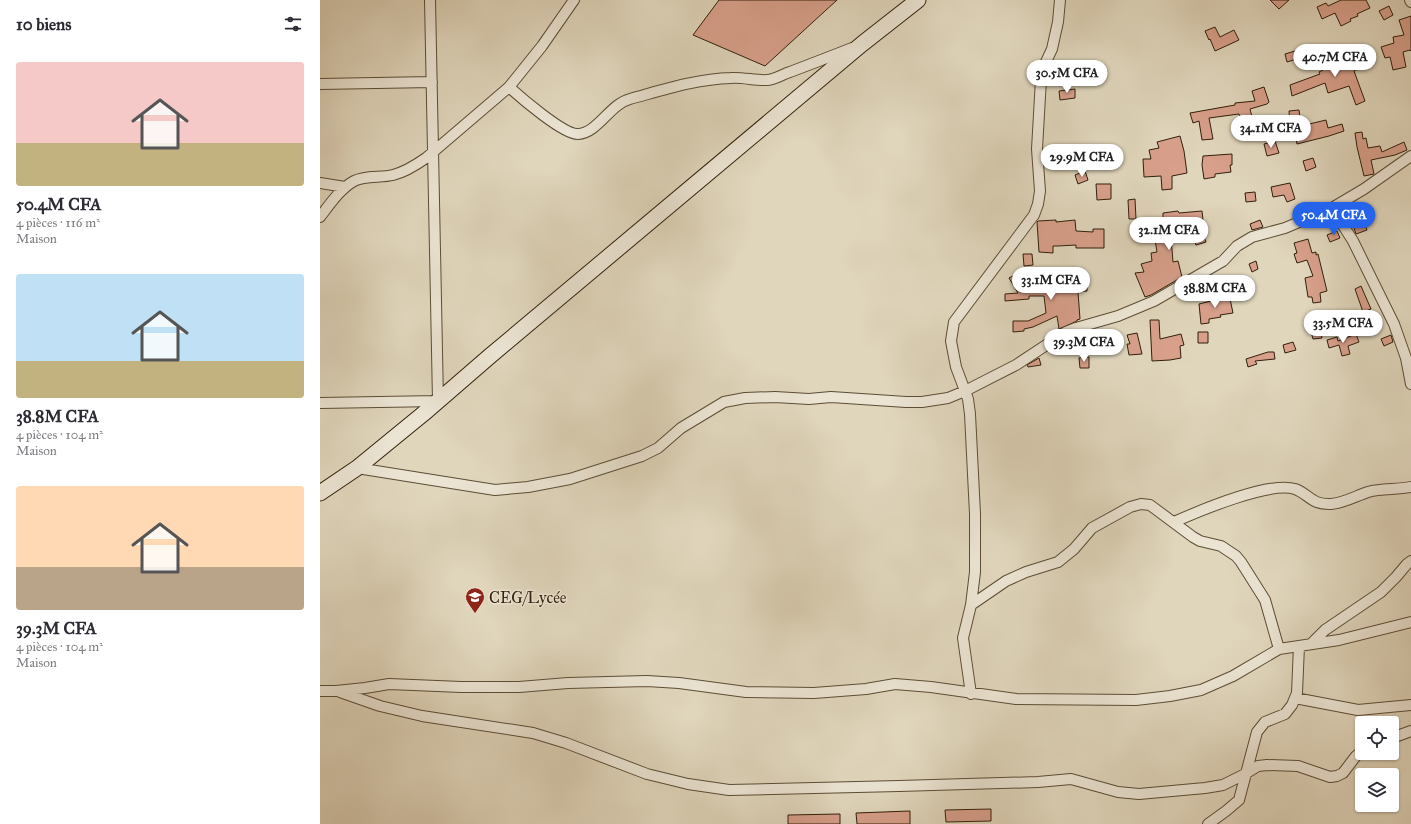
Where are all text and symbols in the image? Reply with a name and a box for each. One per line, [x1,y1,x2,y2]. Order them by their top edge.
icon: filters [282,13,304,35]
text: 10 biens [16,14,71,35]
pin: 40.7M CFA [1289,44,1381,78]
text: 40.7M CFA [1302,49,1368,65]
pin: 30.5M CFA [1021,60,1113,94]
text: 30.5M CFA [1035,65,1099,81]
icon: home [124,88,196,160]
pin: 34.1M CFA [1225,115,1317,149]
text: 34.1M CFA [1240,120,1302,136]
pin: 29.9M CFA [1036,144,1128,178]
text: 29.9M CFA [1050,149,1114,165]
text: 50.4M CFA [16,194,101,215]
pin: 50.4M CFA [1288,202,1380,236]
text: 50.4M CFA [1301,207,1367,223]
text: 4 pièces · 116 m² [16,215,100,231]
pin: 32.1M CFA [1123,217,1215,251]
text: 32.1M CFA [1138,222,1200,238]
text: Maison [16,231,57,247]
pin: 33.1M CFA [1005,267,1097,301]
text: 33.1M CFA [1021,272,1081,288]
pin: 38.8M CFA [1169,275,1261,309]
text: 38.8M CFA [1183,280,1247,296]
icon: home [124,300,196,372]
pin: 33.5M CFA [1297,310,1389,344]
text: 33.5M CFA [1313,315,1373,331]
pin: 39.3M CFA [1038,329,1130,363]
text: 39.3M CFA [1053,334,1115,350]
text: 38.8M CFA [16,406,99,427]
text: 4 pièces · 104 m² [16,427,103,443]
text: Maison [16,443,57,459]
icon: home [124,512,196,584]
school or university icon: CEG/Lycée [464,586,486,614]
place label: CEG/Lycée [489,588,567,607]
text: 39.3M CFA [16,618,97,639]
text: 4 pièces · 104 m² [16,639,103,655]
text: Maison [16,655,57,671]
map controls [1355,716,1399,812]
button: locate [1355,716,1399,760]
button: layers [1355,768,1399,812]

